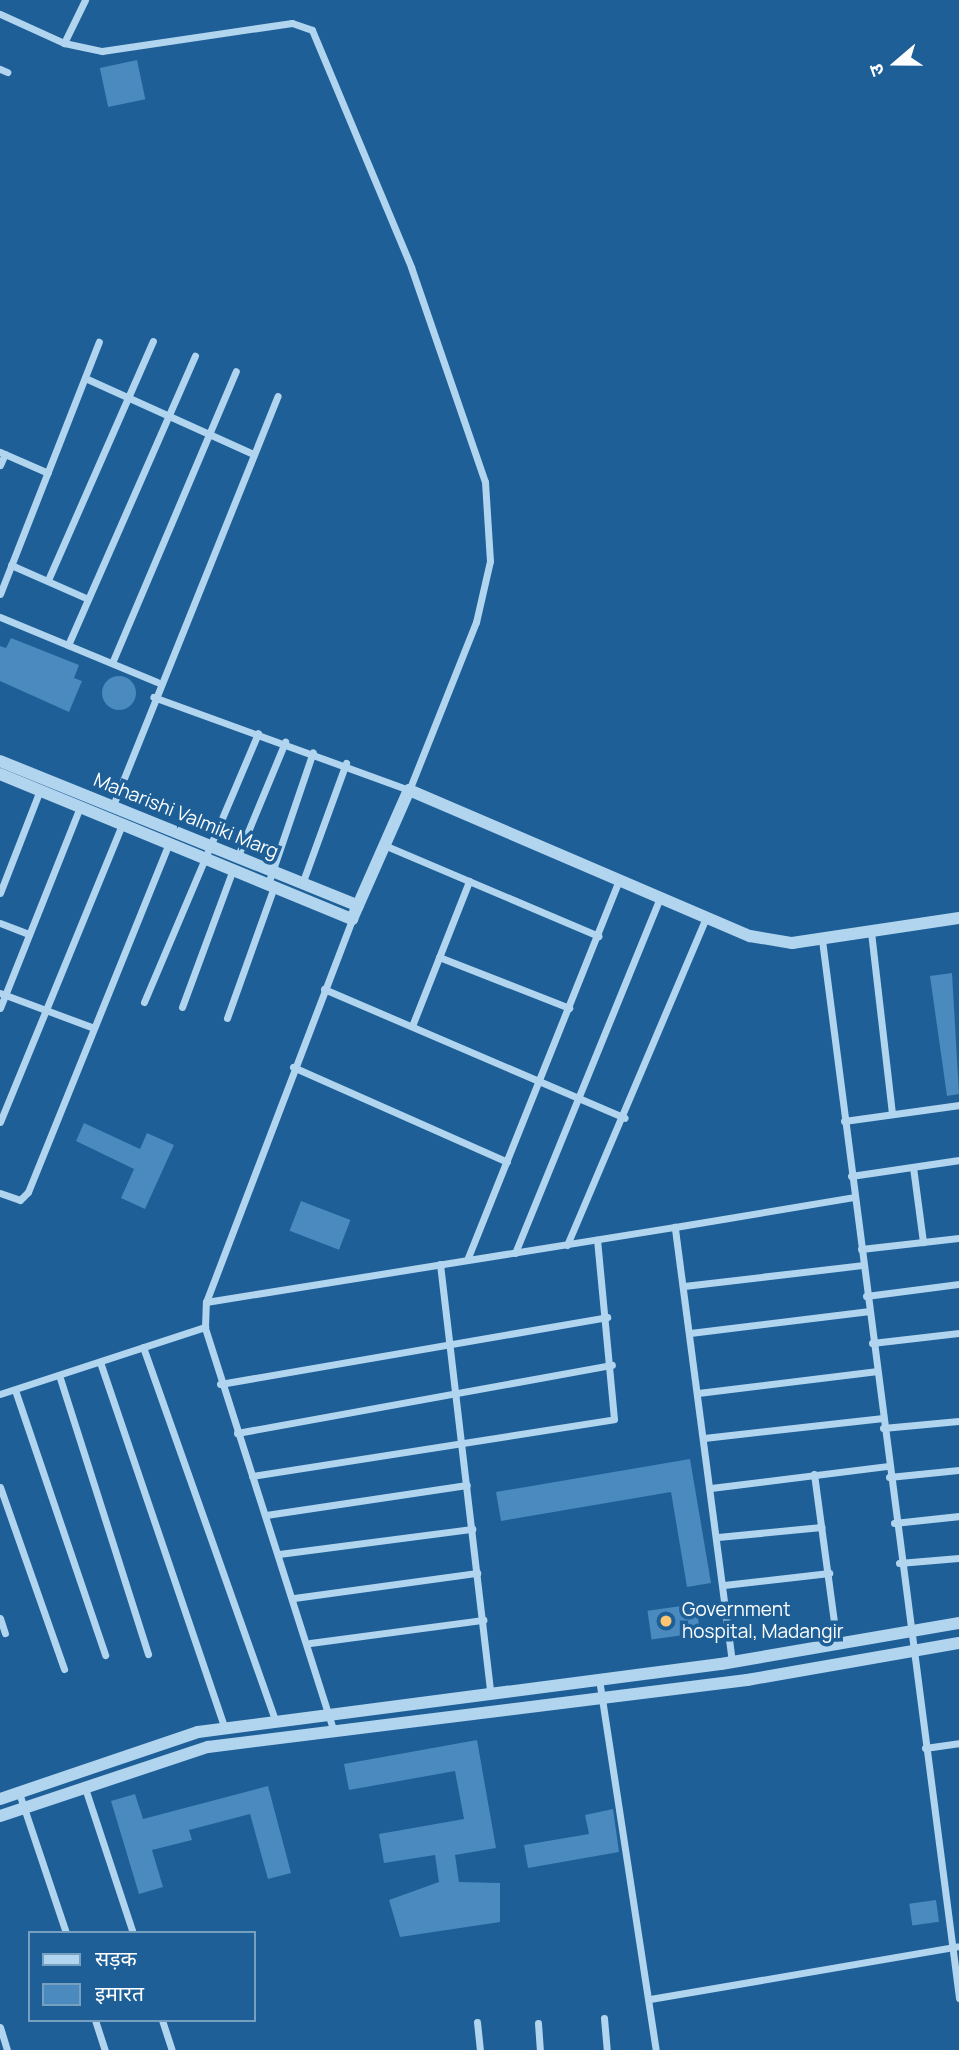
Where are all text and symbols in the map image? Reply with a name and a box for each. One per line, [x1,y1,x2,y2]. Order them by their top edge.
north arrow [861,28,931,98]
text: उ [862,61,890,80]
street label: Maharishi Valmiki Marg [90,768,282,864]
place label: Government hospital, Madangir [682,1599,844,1643]
marker: Government hospital, Madangir [656,1611,676,1631]
legend [28,1931,256,2022]
text: सड़क [95,1944,137,1972]
text: इमारत [95,1979,144,2007]

